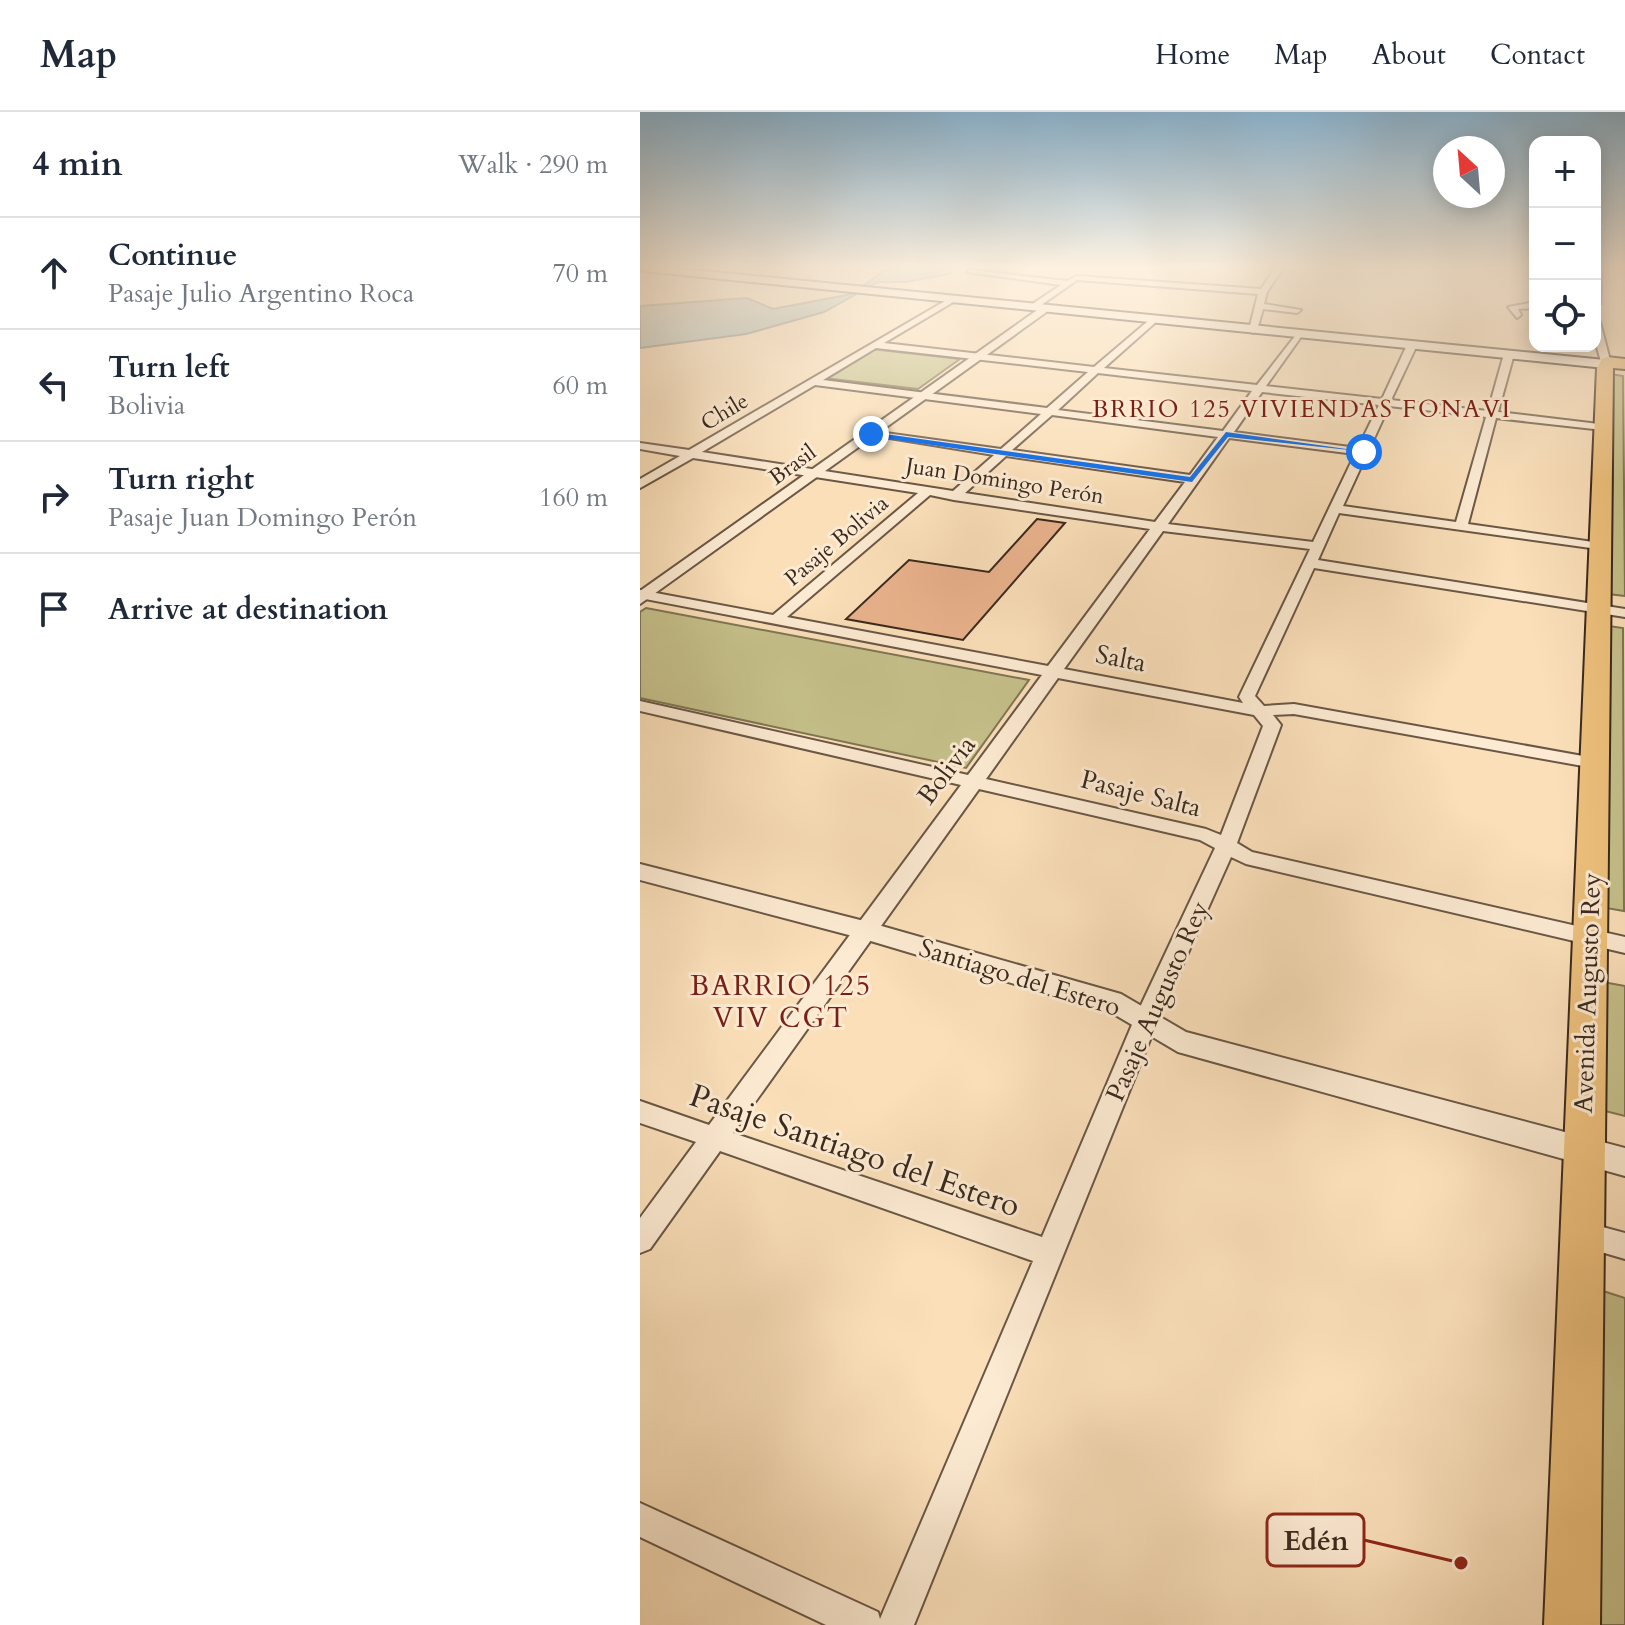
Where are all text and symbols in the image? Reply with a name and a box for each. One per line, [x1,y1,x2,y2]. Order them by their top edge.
text: Map [40,29,117,81]
text: Home [1155,36,1230,74]
text: Map [1274,36,1328,74]
text: About [1372,36,1446,74]
text: Contact [1490,36,1585,74]
north arrow [1433,136,1505,208]
map controls [1529,136,1601,352]
button: + [1529,136,1601,208]
text: 4 min [32,141,123,187]
text: Walk · 290 m [458,147,608,182]
button: − [1529,208,1601,280]
text: Continue [108,235,237,276]
icon: ahead [32,251,76,295]
text: 70 m [552,256,608,291]
text: Pasaje Julio Argentino Roca [108,276,414,311]
button: locate [1529,280,1601,352]
text: Turn left [108,347,230,388]
icon: left [32,363,76,407]
text: 60 m [552,368,608,403]
street label: Chile [695,386,754,438]
text: Bolivia [108,388,185,423]
district label: BRRIO 125 VIVIENDAS FONAVI [1092,393,1512,426]
route end [853,416,889,452]
route start [1346,434,1382,470]
street label: Brasil [763,437,823,492]
street label: Juan Domingo Perón [901,450,1106,512]
text: Turn right [108,459,254,500]
icon: right [32,475,76,519]
text: 160 m [539,480,608,515]
street label: Pasaje Bolivia [778,488,895,593]
text: Pasaje Juan Domingo Perón [108,500,417,535]
icon: arrive [32,587,76,631]
text: Arrive at destination [108,589,388,630]
street label: Salta [1093,637,1149,680]
street label: Bolivia [909,729,984,812]
street label: Pasaje Salta [1077,762,1205,825]
street label: Avenida Augusto Rey [1566,872,1609,1114]
street label: Pasaje Augusto Rey [1098,895,1217,1107]
street label: Santiago del Estero [915,930,1125,1025]
district label: BARRIO 125 VIV CGT [690,967,872,1037]
street label: Pasaje Santiago del Estero [684,1074,1026,1228]
callout: Edén [1267,1514,1364,1566]
text: Edén [1283,1522,1349,1560]

